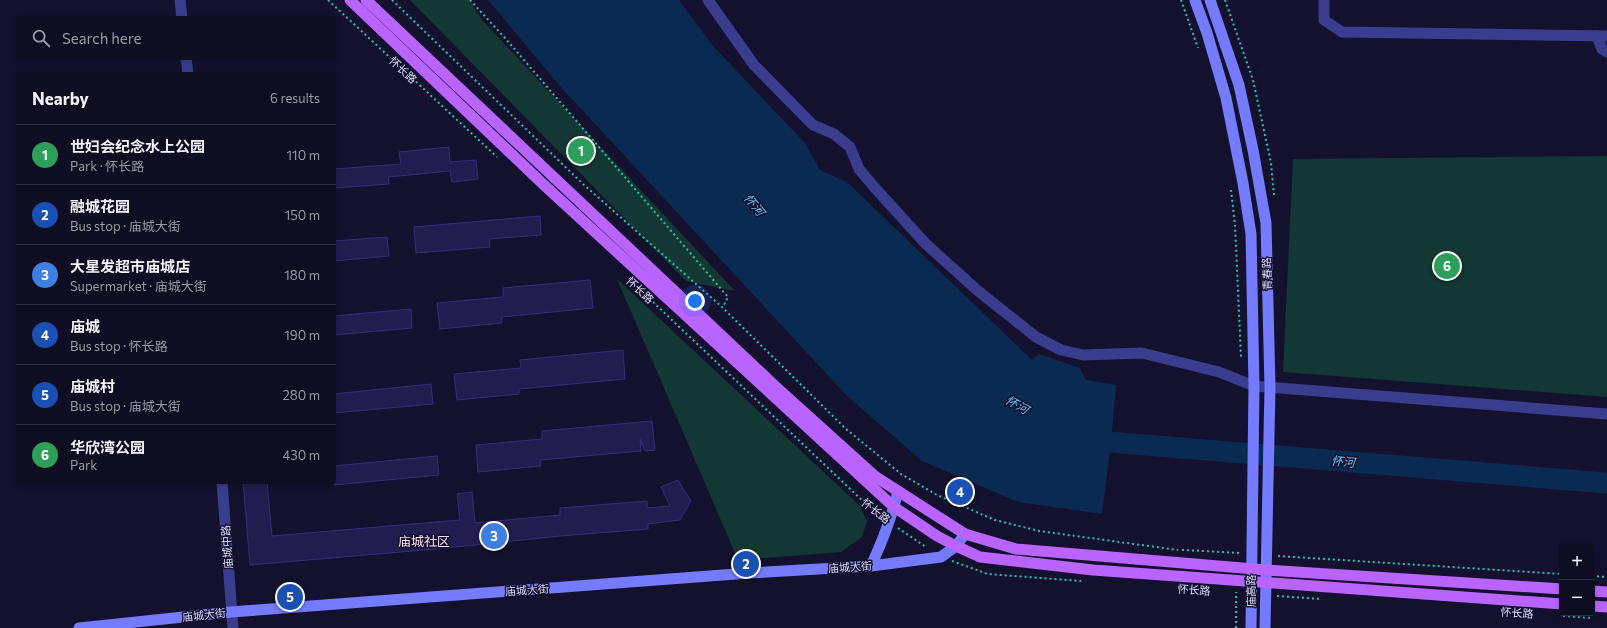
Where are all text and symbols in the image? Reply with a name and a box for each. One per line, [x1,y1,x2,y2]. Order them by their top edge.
search box [16,16,336,60]
icon: search [30,27,52,49]
text: Search here [62,29,141,47]
street label: 怀长路 [387,54,420,86]
text: Nearby [32,88,89,109]
text: 6 results [270,90,320,106]
pin: 1 [568,136,594,166]
text: 世妇会纪念水上公园 [70,137,205,155]
text: 1 [42,147,48,163]
text: 110 m [287,147,320,163]
text: Park · 怀长路 [70,158,144,174]
water label: 怀河 [742,191,769,220]
text: 融城花园 [70,197,130,215]
text: 2 [41,207,49,223]
text: 150 m [285,207,320,223]
text: Bus stop · 庙城大街 [70,218,181,234]
pin: 6 [1434,251,1460,281]
text: 大星发超市庙城店 [70,257,190,275]
street label: 青春路 [1259,257,1274,291]
text: 3 [41,267,49,283]
text: 180 m [284,267,320,283]
street label: 怀长路 [624,274,657,306]
text: Supermarket · 庙城大街 [70,278,207,294]
your location [685,291,705,311]
text: 庙城 [70,317,100,335]
text: 4 [41,327,49,343]
text: 190 m [284,327,320,343]
text: Bus stop · 怀长路 [70,338,168,354]
text: 庙城村 [70,377,115,395]
text: 5 [41,387,49,403]
text: 280 m [283,387,320,403]
water label: 怀河 [1004,392,1033,417]
text: Bus stop · 庙城大街 [70,398,181,414]
text: 华欣湾公园 [70,438,145,456]
text: 6 [41,447,49,463]
text: 430 m [282,447,320,463]
water label: 怀河 [1331,453,1358,469]
text: Park [70,457,97,473]
pin: 4 [947,477,973,507]
street label: 怀长路 [859,495,893,526]
pin: 3 [481,521,507,551]
street label: 庙城中路 [218,525,235,569]
district label: 庙城社区 [398,533,450,549]
map controls [1559,544,1595,616]
button: + [1559,544,1595,580]
pin: 2 [733,549,759,579]
street label: 庙城大街 [828,558,872,575]
street label: 庙高路 [1244,575,1257,608]
button: − [1559,580,1595,616]
street label: 庙城大街 [505,581,549,598]
pin: 5 [277,582,303,612]
street label: 怀长路 [1177,582,1211,597]
street label: 怀长路 [1500,605,1534,620]
street label: 庙城大街 [181,606,227,623]

